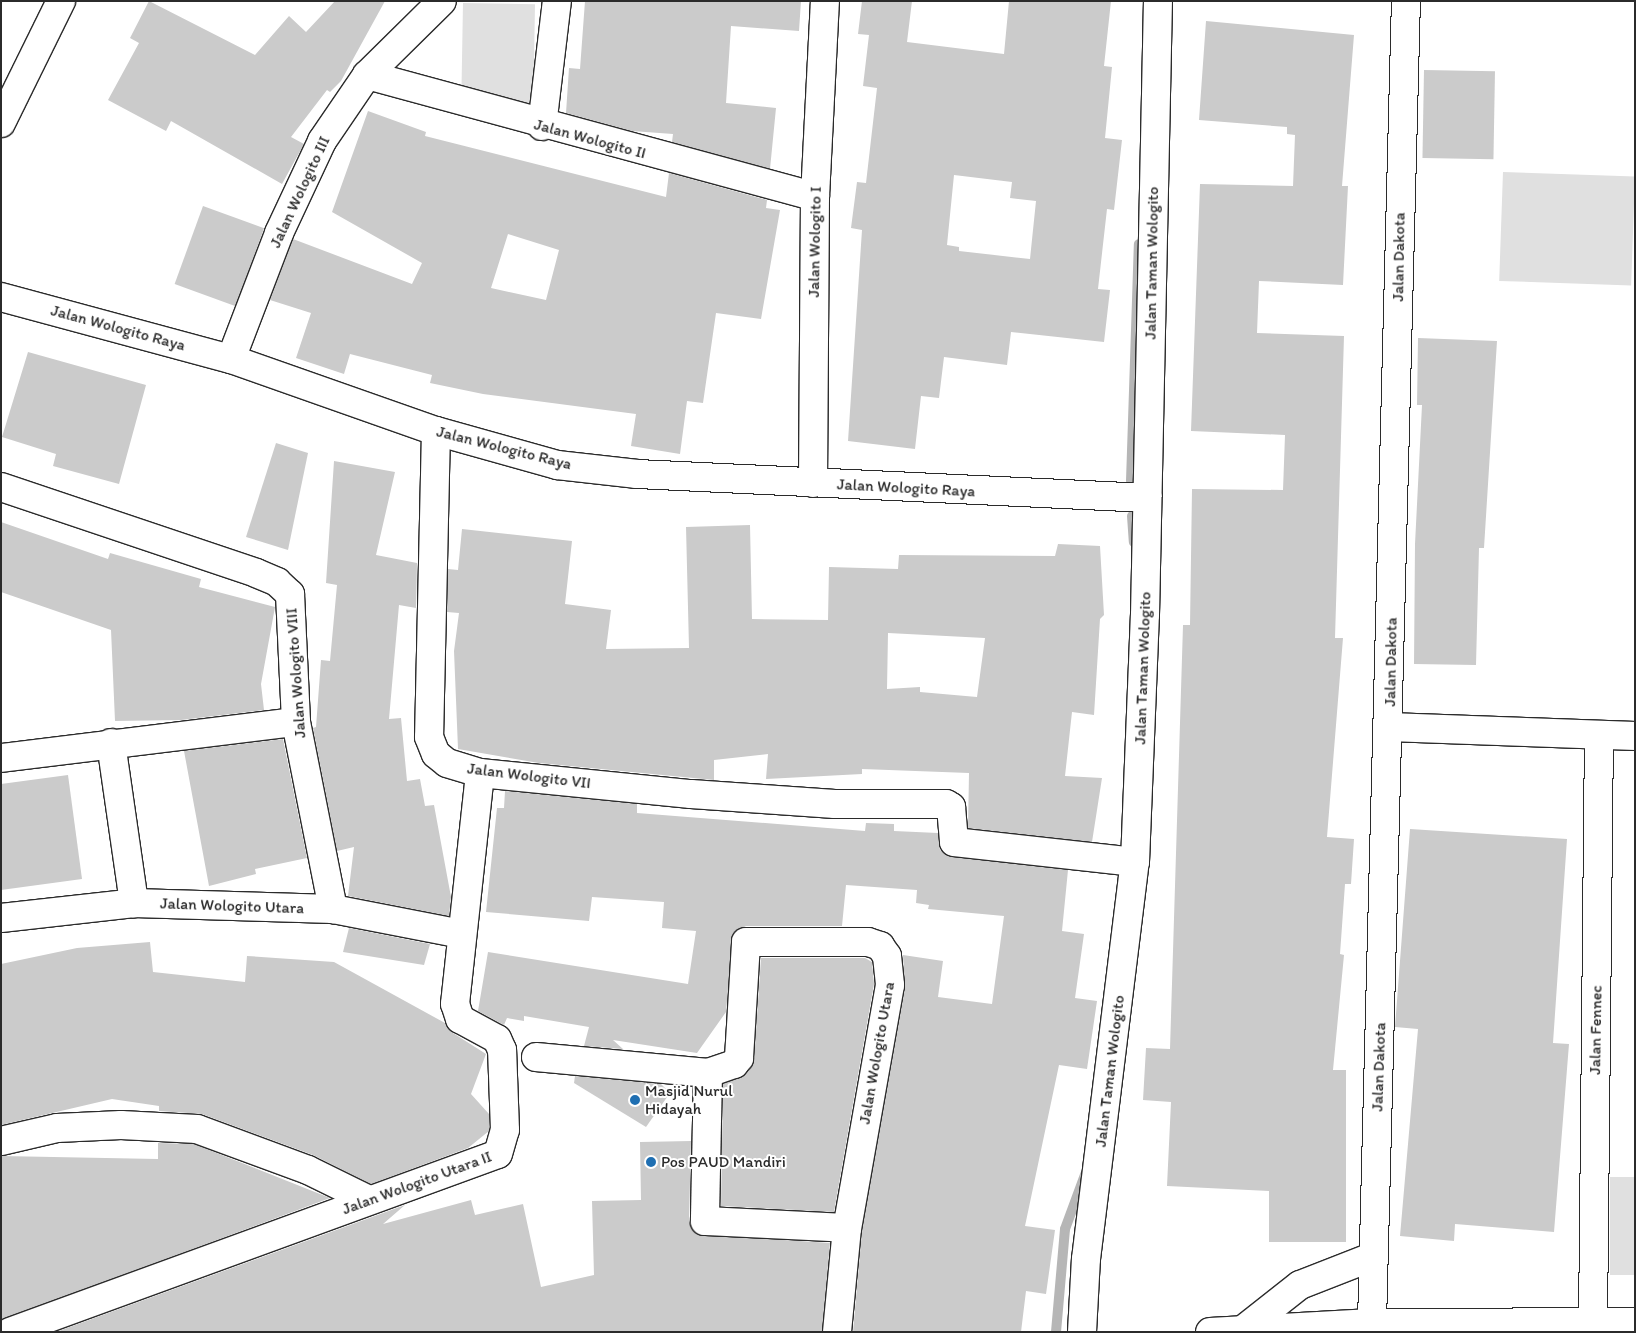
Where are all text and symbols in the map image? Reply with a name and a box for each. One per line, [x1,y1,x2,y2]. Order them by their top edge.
street label: Jalan Wologito II [532,115,648,163]
street label: Jalan Wologito III [266,133,334,251]
street label: Jalan Wologito I [804,187,826,297]
street label: Jalan Taman Wologito [1141,188,1163,338]
street label: Jalan Dakota [1389,212,1409,302]
street label: Jalan Wologito Raya [49,301,187,355]
street label: Jalan Wologito Raya [435,422,573,474]
street label: Jalan Wologito Raya [837,475,975,501]
street label: Jalan Taman Wologito [1131,593,1155,743]
street label: Jalan Wologito VIII [282,608,310,738]
street label: Jalan Dakota [1381,617,1401,707]
street label: Jalan Wologito VII [466,759,592,793]
street label: Jalan Wologito Utara [160,894,304,918]
street label: Jalan Wologito Utara [855,981,899,1125]
street label: Jalan Fennec [1586,986,1606,1074]
street label: Jalan Taman Wologito [1091,995,1129,1147]
street label: Jalan Dakota [1368,1022,1390,1112]
place label: Masjid Nurul Hidayah [645,1081,733,1119]
marker: Masjid Nurul Hidayah [629,1094,641,1106]
street label: Jalan Wologito Utara II [340,1147,494,1219]
place label: Pos PAUD Mandiri [661,1152,785,1172]
marker: Pos PAUD Mandiri [645,1156,657,1168]

